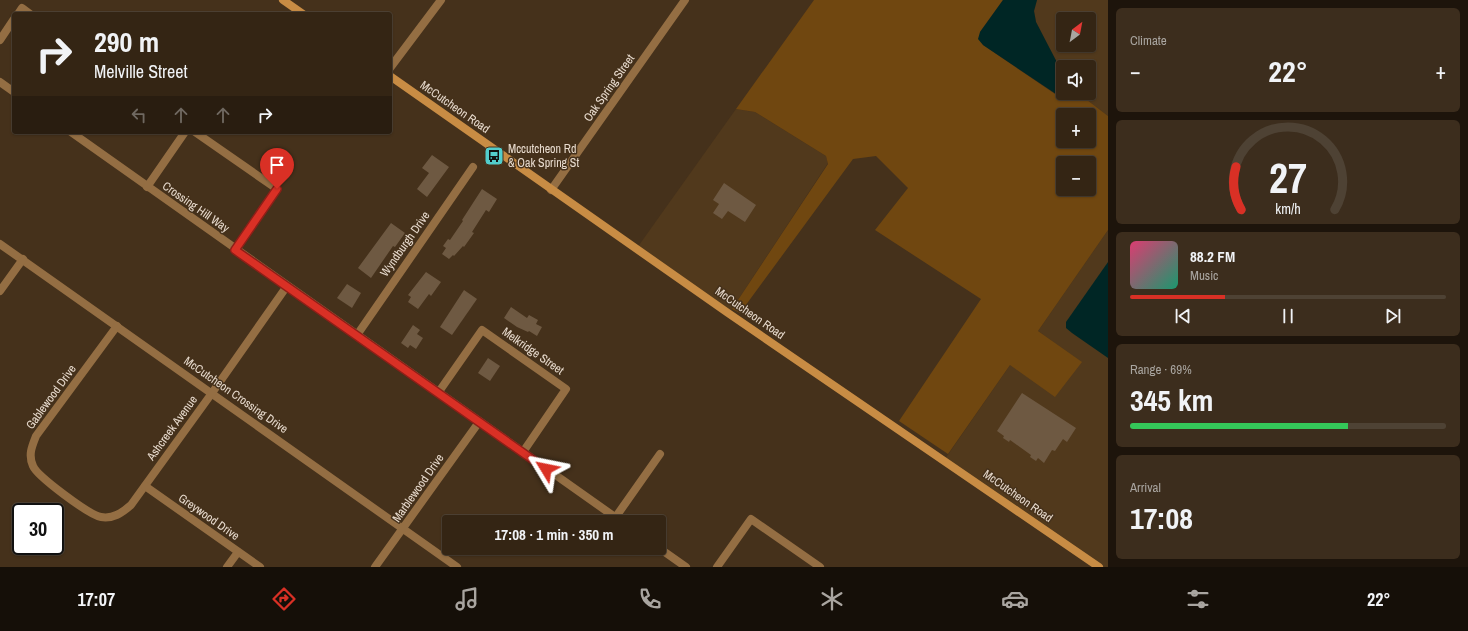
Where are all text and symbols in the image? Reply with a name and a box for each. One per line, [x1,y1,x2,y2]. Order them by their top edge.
north arrow [1056,12,1096,52]
map controls [1056,12,1096,196]
text: 290 m [94,23,159,61]
icon: right [28,28,80,80]
text: Climate [1130,32,1167,49]
street label: Oak Spring Street [580,51,638,125]
text: 22° [1268,51,1308,91]
text: − [1130,56,1141,86]
text: + [1435,56,1446,86]
text: Melville Street [94,59,188,84]
button: sound [1056,60,1096,100]
street label: McCutcheon Road [417,77,493,137]
icon: left [128,104,150,126]
icon: ahead [170,104,192,126]
icon: ahead [212,104,234,126]
icon: right [254,104,276,126]
button: + [1056,108,1096,148]
place label: Mccutcheon Rd & Oak Spring St [508,141,579,171]
bus stop icon: Mccutcheon Rd & Oak Spring St [483,145,505,167]
pin [260,148,294,189]
text: 27 [1269,150,1307,206]
icon: arrive [266,154,288,176]
button: − [1056,156,1096,196]
street label: Crossing Hill Way [159,178,233,236]
text: km/h [1275,198,1301,217]
street label: Wyndburgh Drive [377,208,433,280]
text: 88.2 FM [1190,246,1235,267]
text: Music [1190,267,1218,284]
street label: McCutcheon Road [712,283,788,343]
icon: previous [1172,305,1194,327]
icon: pause [1277,305,1299,327]
icon: next [1382,305,1404,327]
street label: Melkridge Street [499,324,567,378]
street label: McCutcheon Crossing Drive [181,353,291,437]
text: Range · 69% [1130,361,1192,378]
street label: Gablewood Drive [22,362,80,432]
text: 345 km [1130,380,1213,420]
street label: Ashcreek Avenue [142,392,201,464]
position arrow [525,448,567,490]
street label: Marblewood Drive [389,451,447,525]
street label: McCutcheon Road [980,466,1056,526]
text: Arrival [1130,479,1161,496]
street label: Greywood Drive [175,490,243,544]
text: 17:08 [1130,498,1193,538]
speed limit sign: 30 [12,503,64,555]
text: 17:08 · 1 min · 350 m [495,524,613,545]
icon: directions [270,585,298,613]
icon: music [453,585,481,613]
icon: phone [636,585,664,613]
icon: climate [818,585,846,613]
icon: car [1001,585,1029,613]
icon: filters [1184,585,1212,613]
text: 17:07 [77,587,115,612]
text: 22° [1367,587,1391,612]

